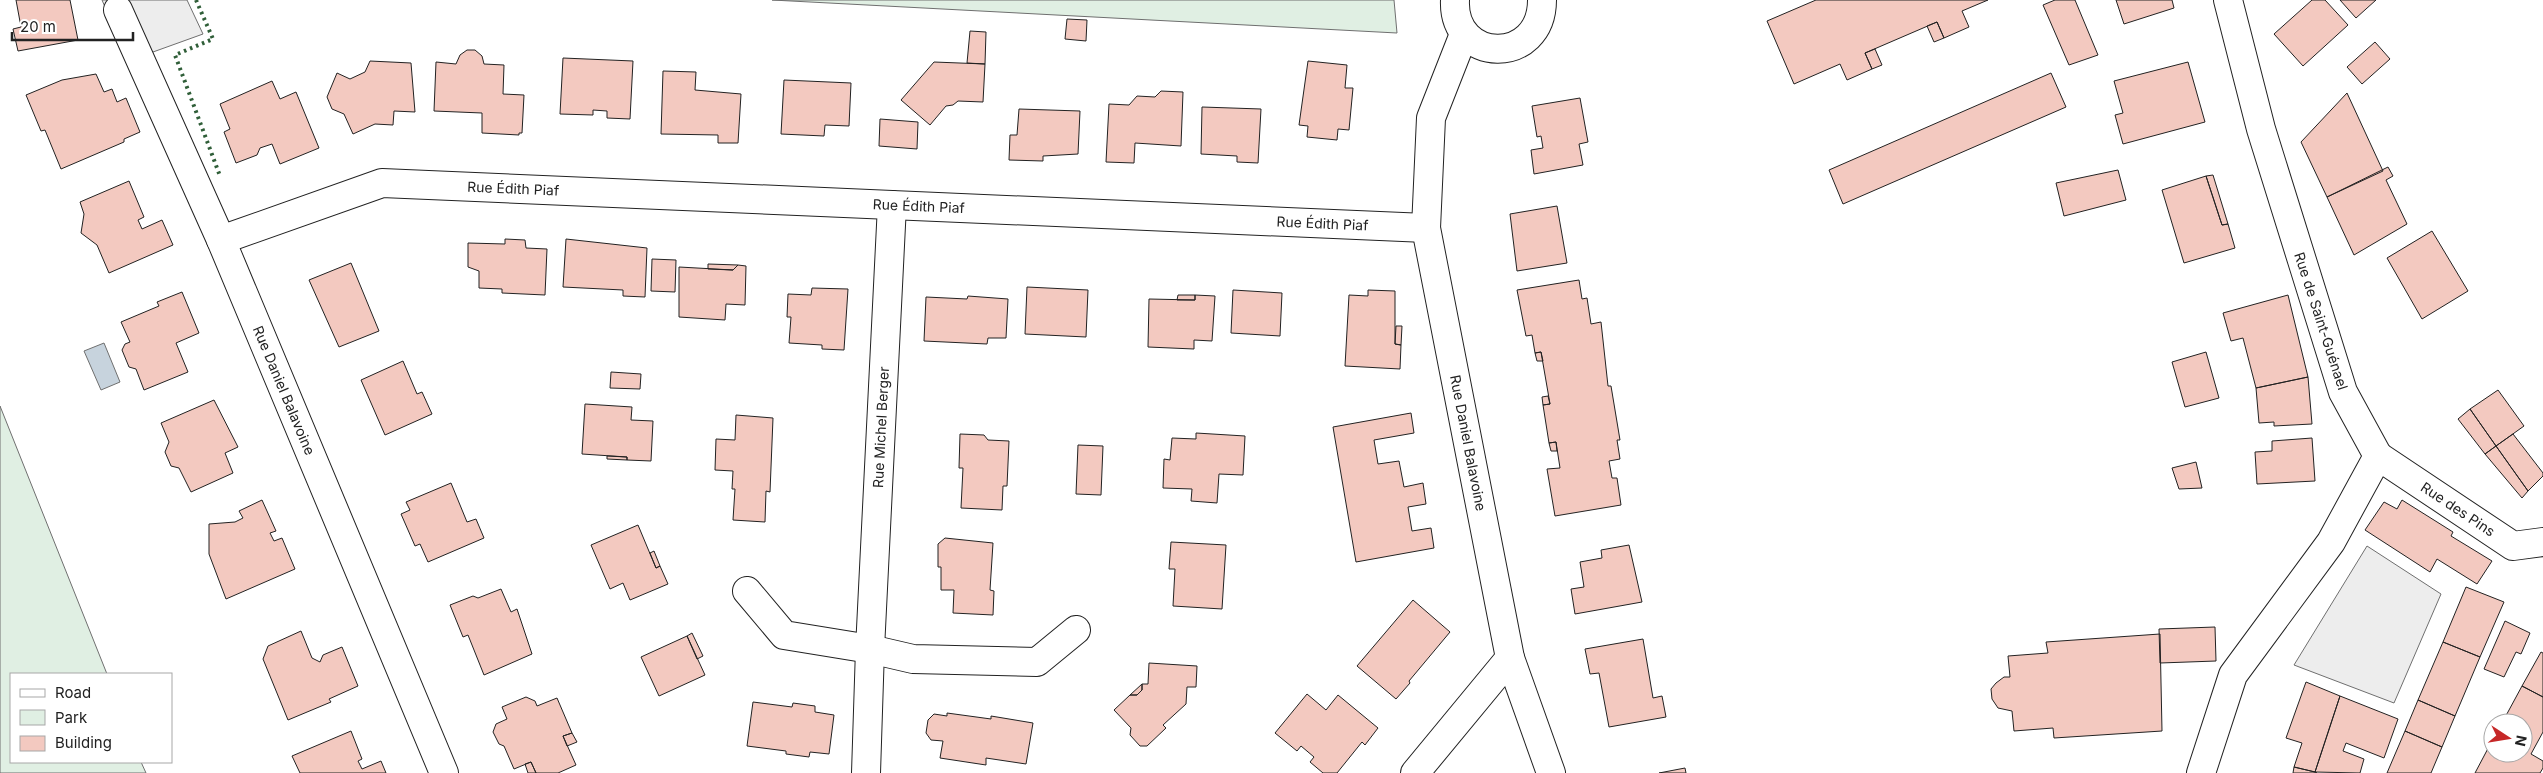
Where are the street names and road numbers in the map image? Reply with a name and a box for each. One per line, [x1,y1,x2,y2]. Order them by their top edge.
street label: Rue Édith Piaf [467,178,559,199]
street label: Rue Édith Piaf [872,195,965,216]
street label: Rue Édith Piaf [1276,213,1369,234]
street label: Rue de Saint-Guénael [2291,250,2352,392]
street label: Rue Daniel Balavoine [250,323,319,457]
street label: Rue Michel Berger [869,366,892,488]
street label: Rue Daniel Balavoine [1447,373,1490,512]
street label: Rue des Pins [2418,478,2498,540]

